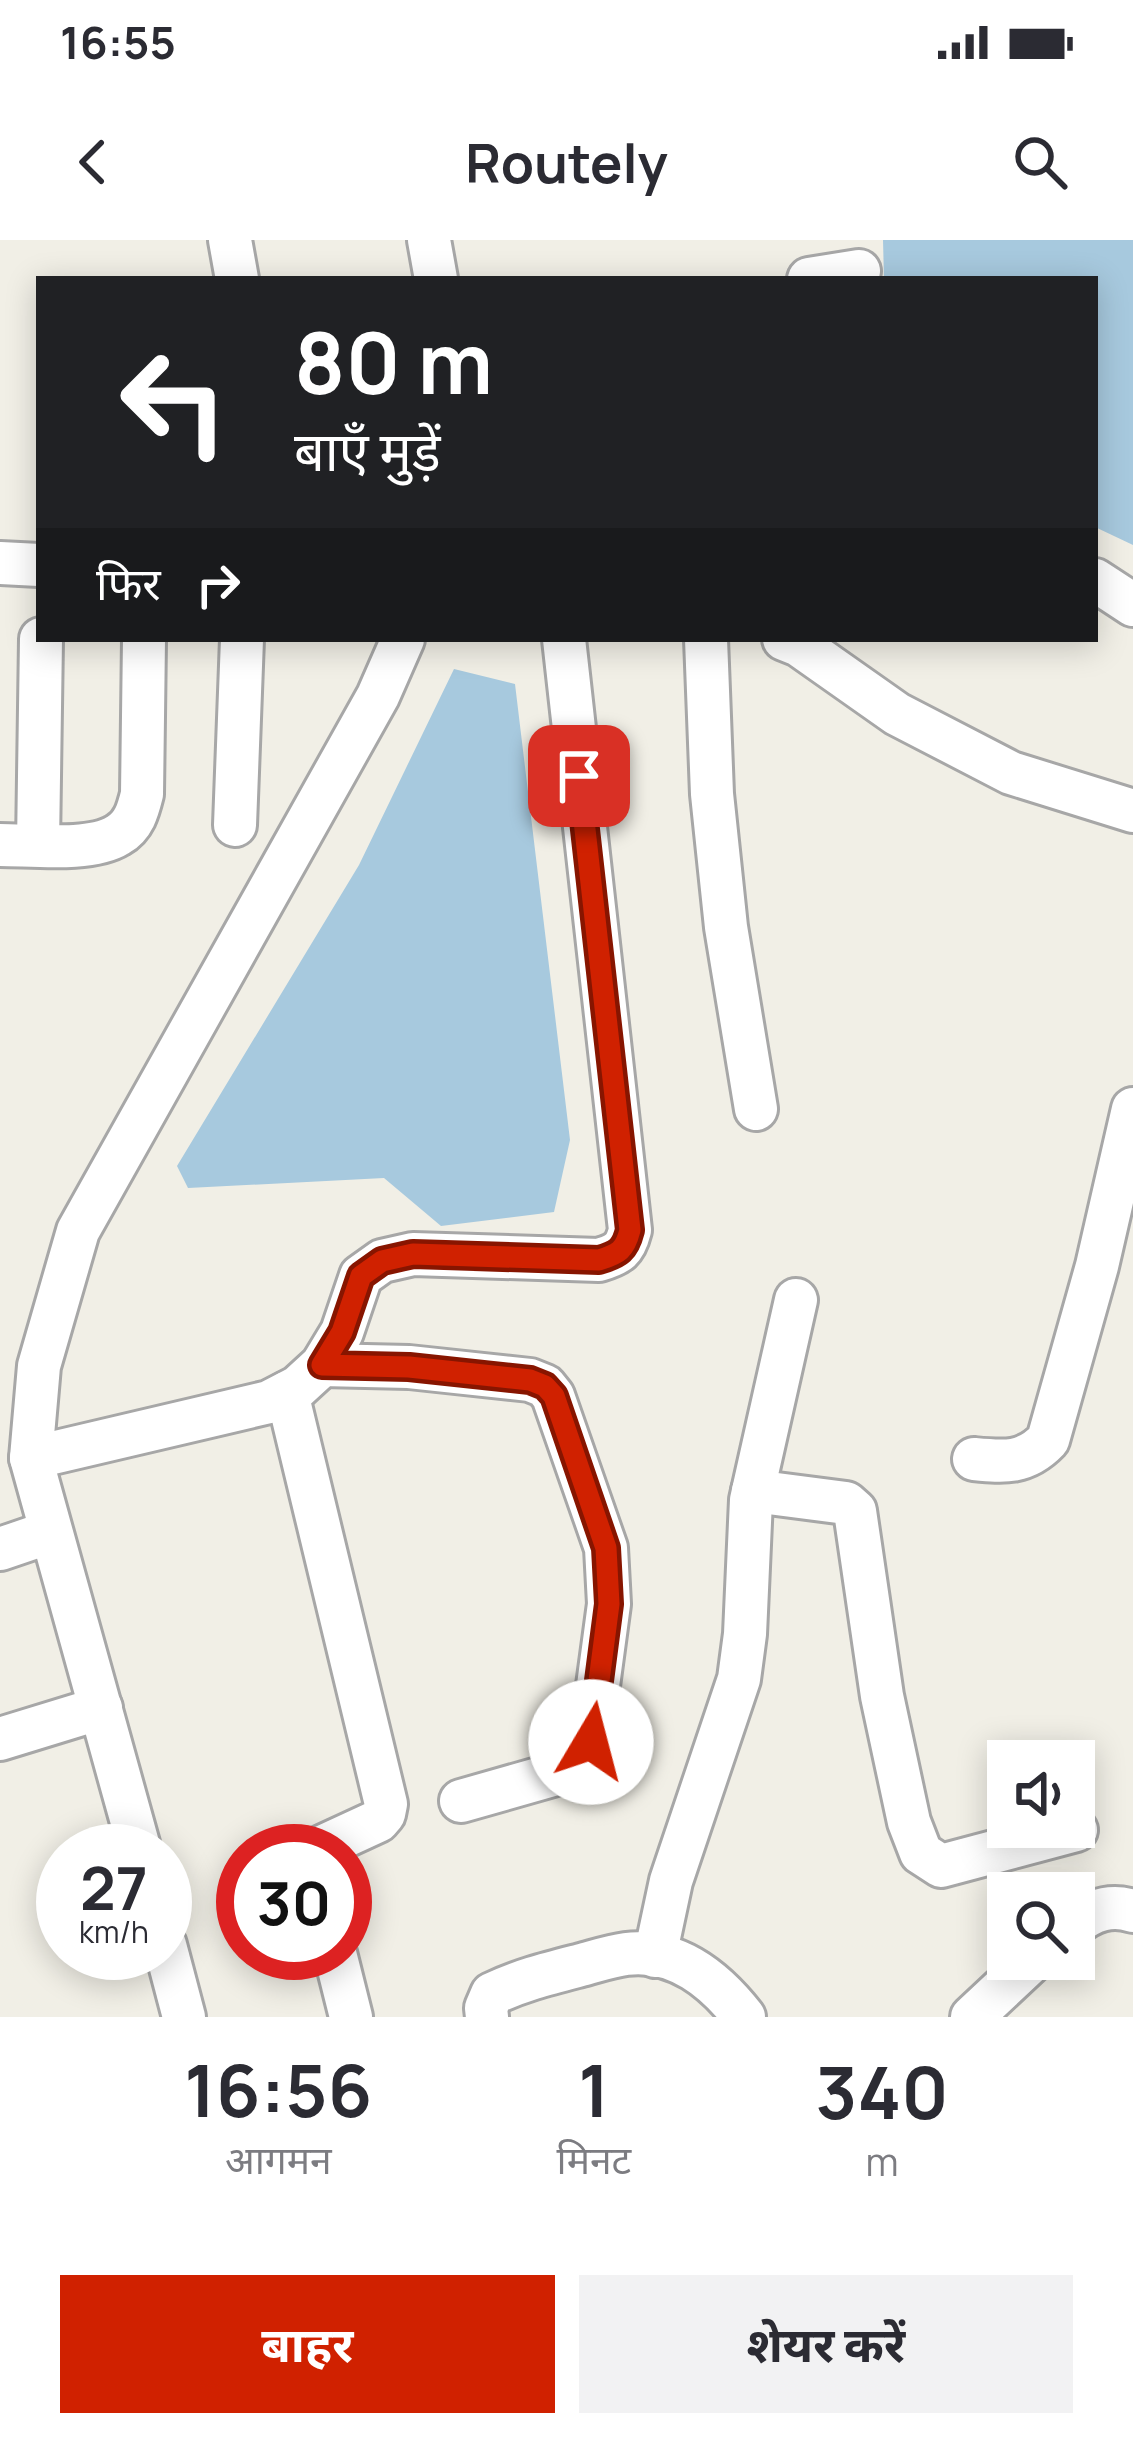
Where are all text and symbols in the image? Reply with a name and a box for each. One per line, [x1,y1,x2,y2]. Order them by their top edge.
text: 16:55 [60,11,176,73]
text: Routely [465,125,668,199]
icon: back [60,129,126,195]
icon: search [1007,129,1073,195]
text: 80 m [294,304,493,419]
icon: left [96,324,252,480]
text: बाएँ मुड़ें [294,413,441,487]
text: फिर [96,552,161,614]
icon: right [185,552,251,618]
pin [528,725,630,827]
icon: arrive [546,743,612,809]
position arrow [528,1679,654,1805]
map controls [987,1740,1095,1980]
button: sound [987,1740,1095,1848]
speed limit sign: 30 [216,1824,372,1980]
text: 27 [80,1846,148,1928]
button: search [987,1872,1095,1980]
text: km/h [79,1911,149,1952]
text: 16:56 [184,2040,372,2139]
text: 1 [578,2040,610,2139]
text: 340 [816,2042,949,2141]
text: आगमन [225,2132,332,2186]
text: मिनट [557,2132,631,2186]
text: m [866,2134,899,2188]
button: बाहर [60,2275,555,2413]
button: शेयर करें [579,2275,1073,2413]

